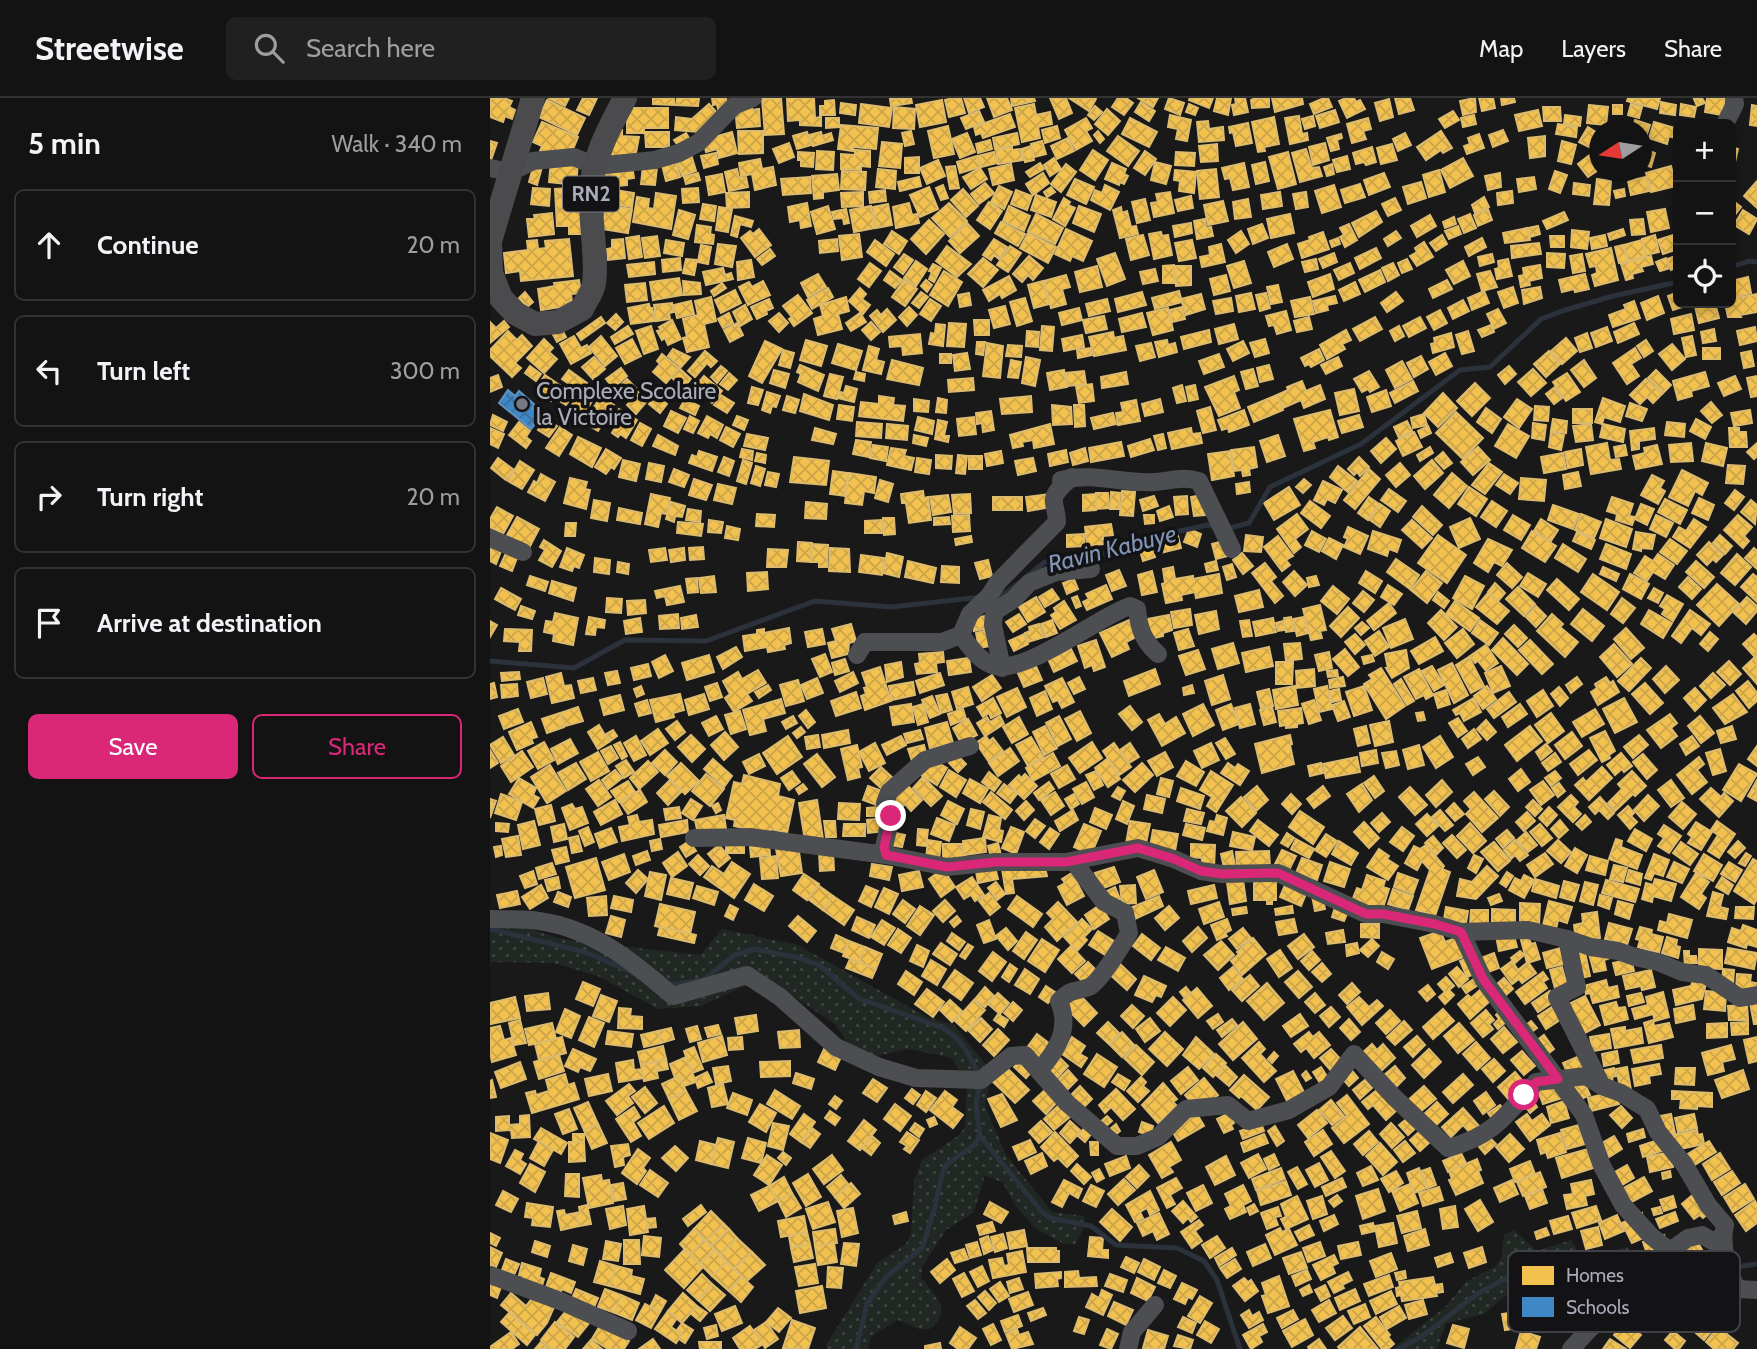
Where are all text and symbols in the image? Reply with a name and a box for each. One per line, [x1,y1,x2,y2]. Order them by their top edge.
search box [226,17,716,80]
text: Streetwise [35,28,184,68]
icon: search [250,29,288,67]
text: Search here [306,32,435,64]
text: Map [1479,34,1523,63]
text: Layers [1561,34,1626,63]
text: Share [1664,34,1722,63]
north arrow [1589,119,1652,182]
map controls [1673,119,1736,308]
button: + [1673,119,1736,182]
text: 5 min [28,125,101,162]
text: Walk · 340 m [331,130,462,158]
road number: RN2 [563,176,619,212]
button: − [1673,182,1736,245]
icon: ahead [30,226,68,264]
text: Continue [97,229,199,261]
text: 20 m [407,231,460,259]
button: locate [1673,245,1736,308]
icon: left [30,352,68,390]
text: Turn left [97,355,190,387]
text: 300 m [390,357,460,385]
place label: Complexe Scolaire la Victoire [536,377,717,431]
marker: Complexe Scolaire la Victoire [514,396,530,412]
icon: right [30,478,68,516]
text: Turn right [97,481,203,513]
text: 20 m [407,483,460,511]
water label: Ravin Kabuye [1045,519,1179,578]
icon: arrive [30,604,68,642]
text: Arrive at destination [97,607,322,639]
button: Save [28,714,238,779]
button: Share [252,714,462,779]
route end [875,800,906,831]
route start [1508,1079,1539,1110]
legend [1508,1251,1740,1332]
text: Homes [1566,1264,1624,1287]
text: Schools [1566,1296,1629,1319]

